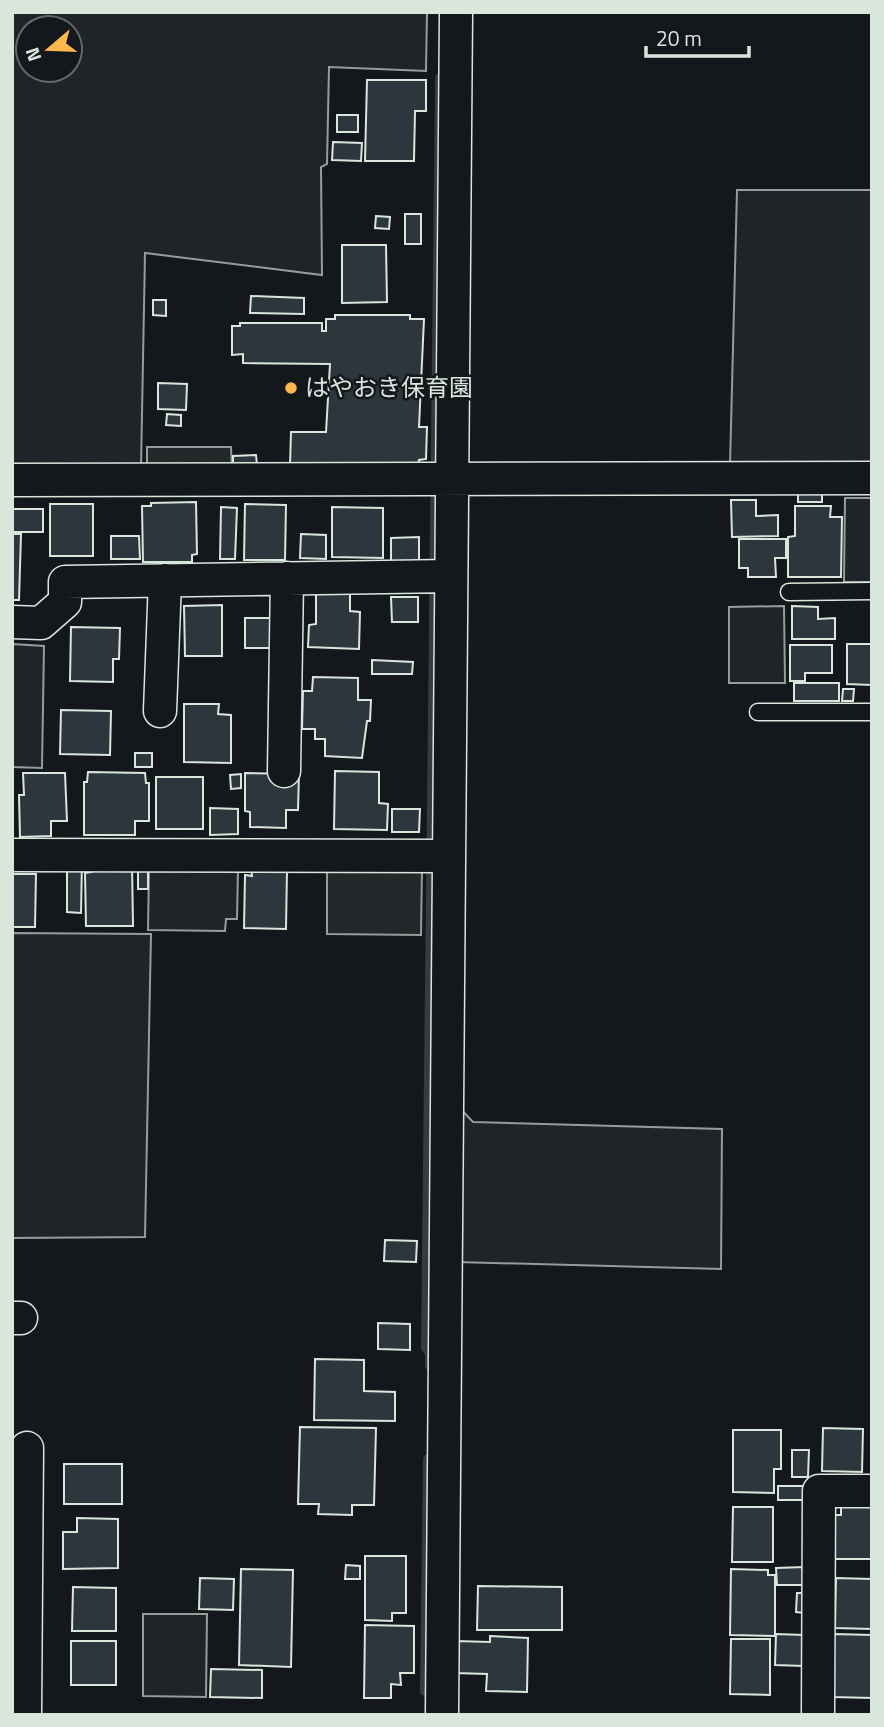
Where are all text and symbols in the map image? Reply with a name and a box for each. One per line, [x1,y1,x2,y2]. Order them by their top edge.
north arrow [14,14,84,84]
scale bar [646,14,749,58]
text: 20 m [656,22,702,54]
text: N [17,44,48,66]
place label: はやおき保育園 [305,369,473,405]
marker: はやおき保育園 [283,380,299,396]

